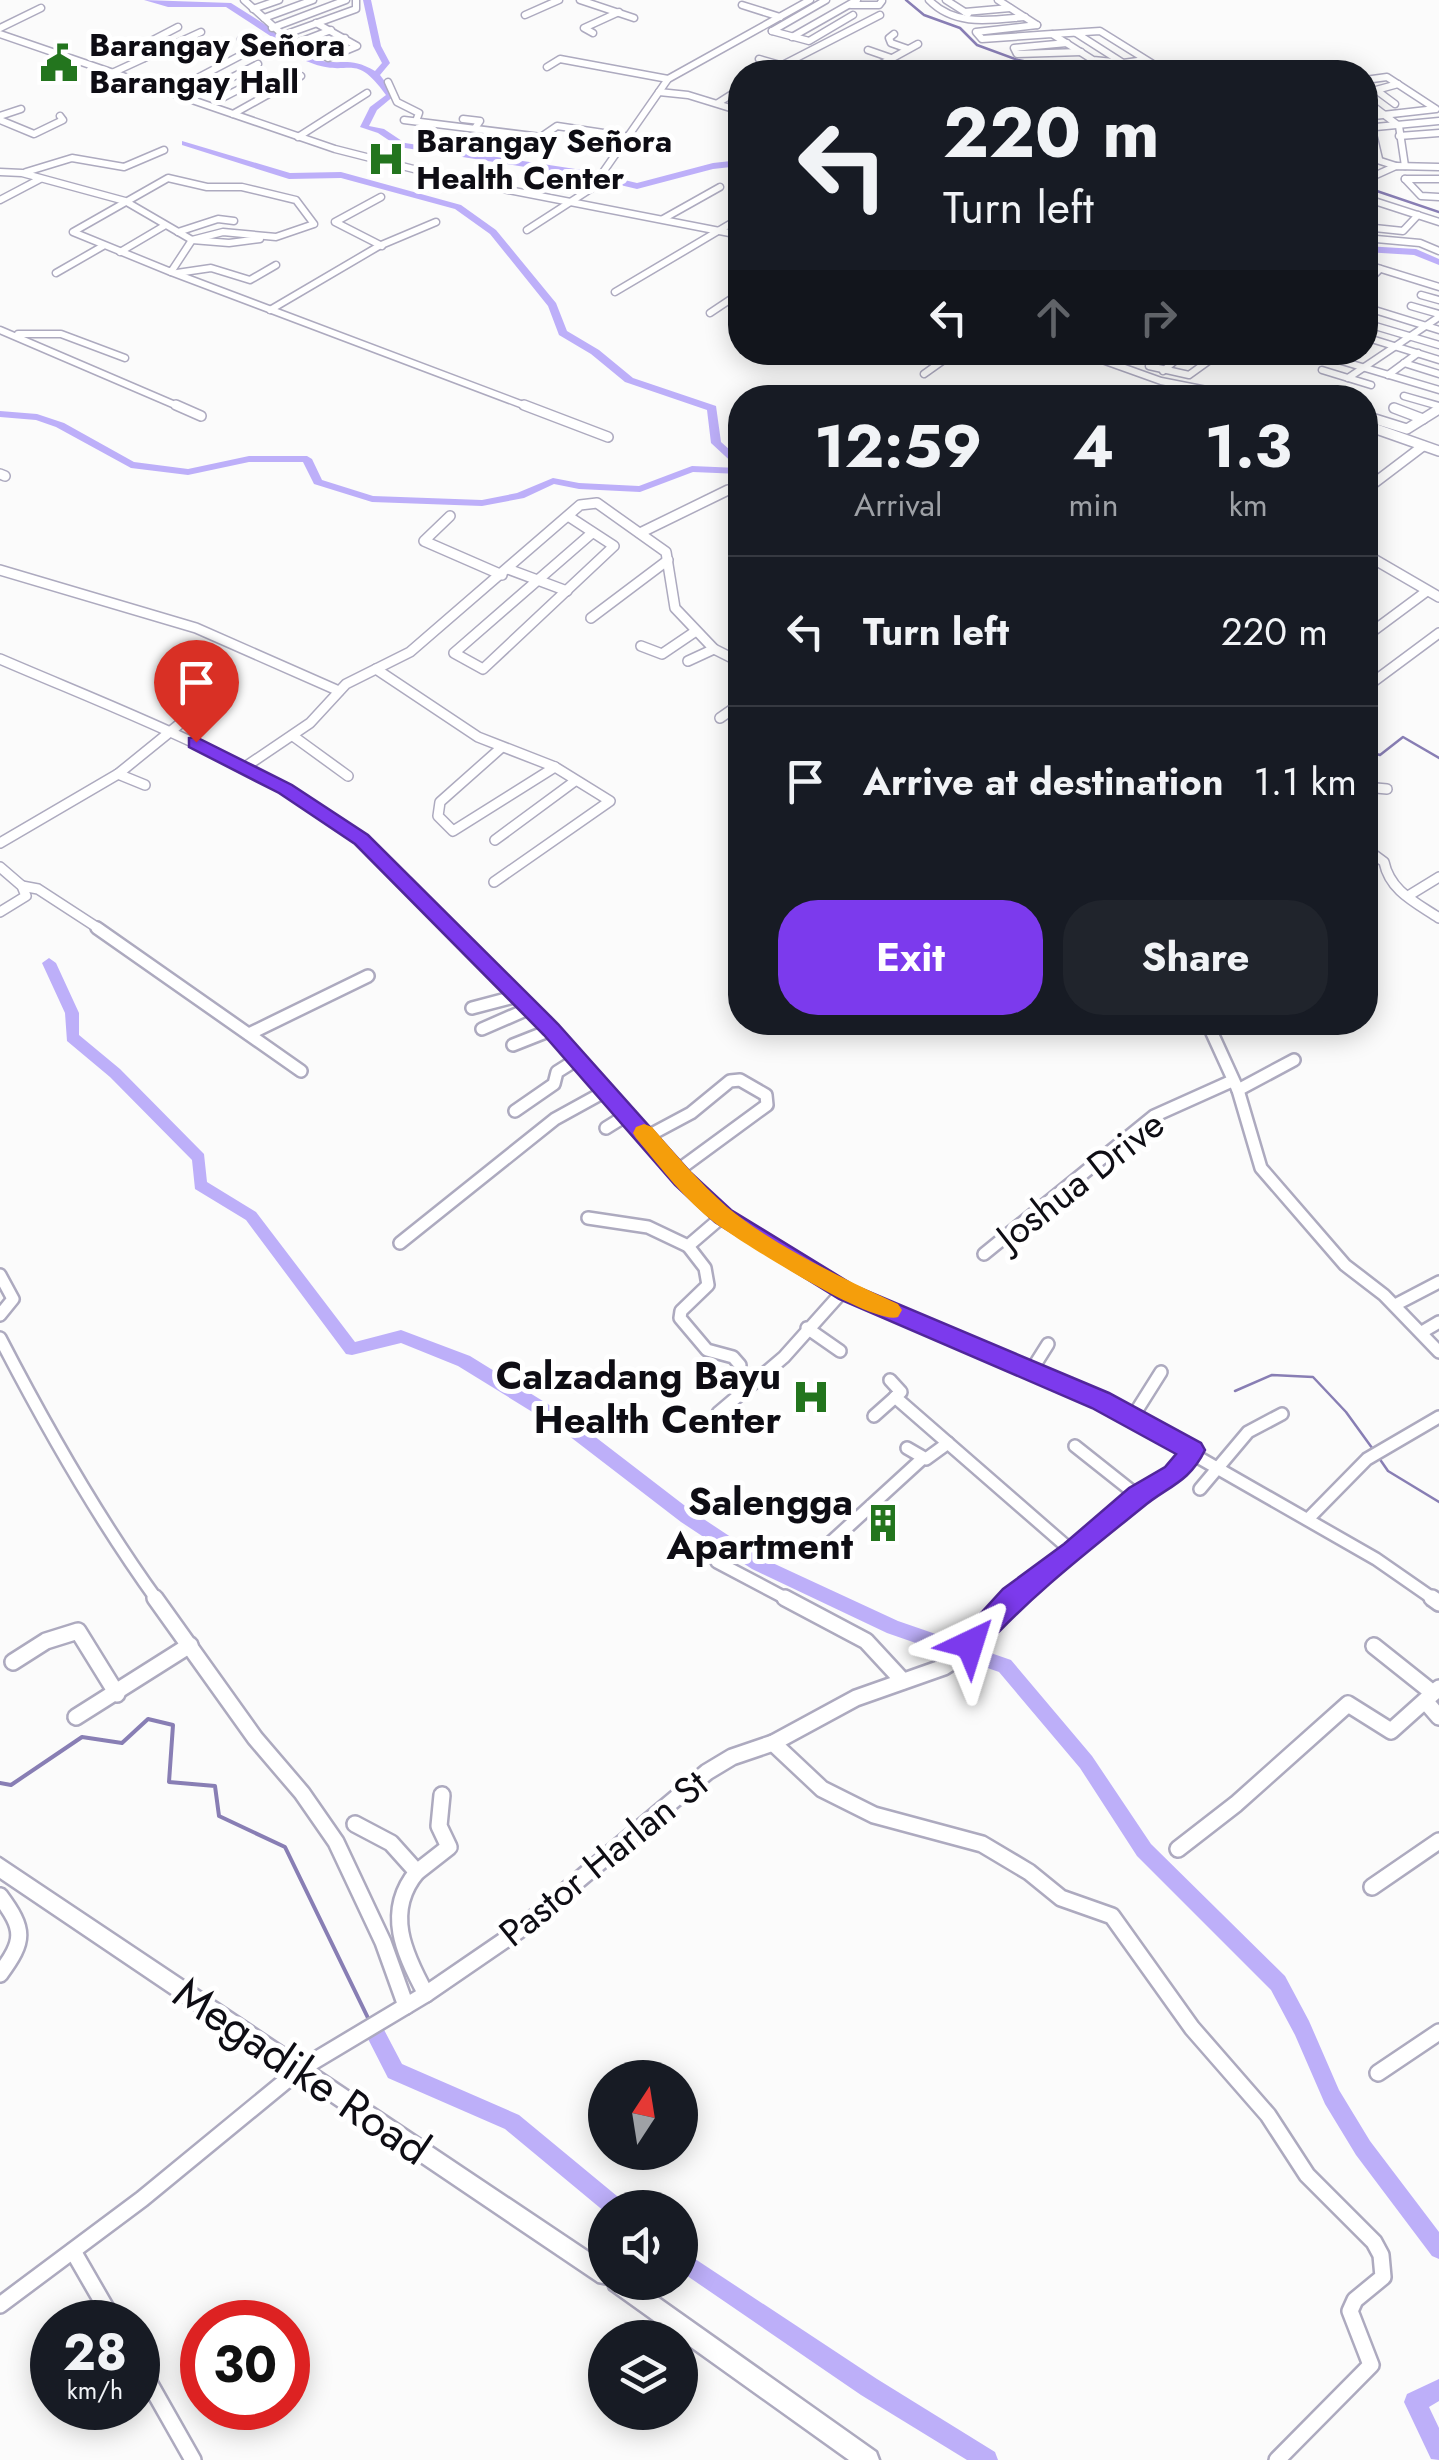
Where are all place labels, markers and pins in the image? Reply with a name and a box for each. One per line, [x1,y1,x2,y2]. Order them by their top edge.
place label: Barangay Señora Barangay Hall [89,22,345,105]
public building icon: Barangay Señora Barangay Hall [38,42,80,84]
place label: Barangay Señora Health Center [416,118,672,201]
hospital icon: Barangay Señora Health Center [365,138,407,180]
pin [154,640,239,743]
place label: Calzadang Bayu Health Center [496,1348,781,1447]
hospital icon: Calzadang Bayu Health Center [790,1376,832,1418]
place label: Salengga Apartment [666,1474,853,1573]
building icon: Salengga Apartment [862,1502,904,1544]

